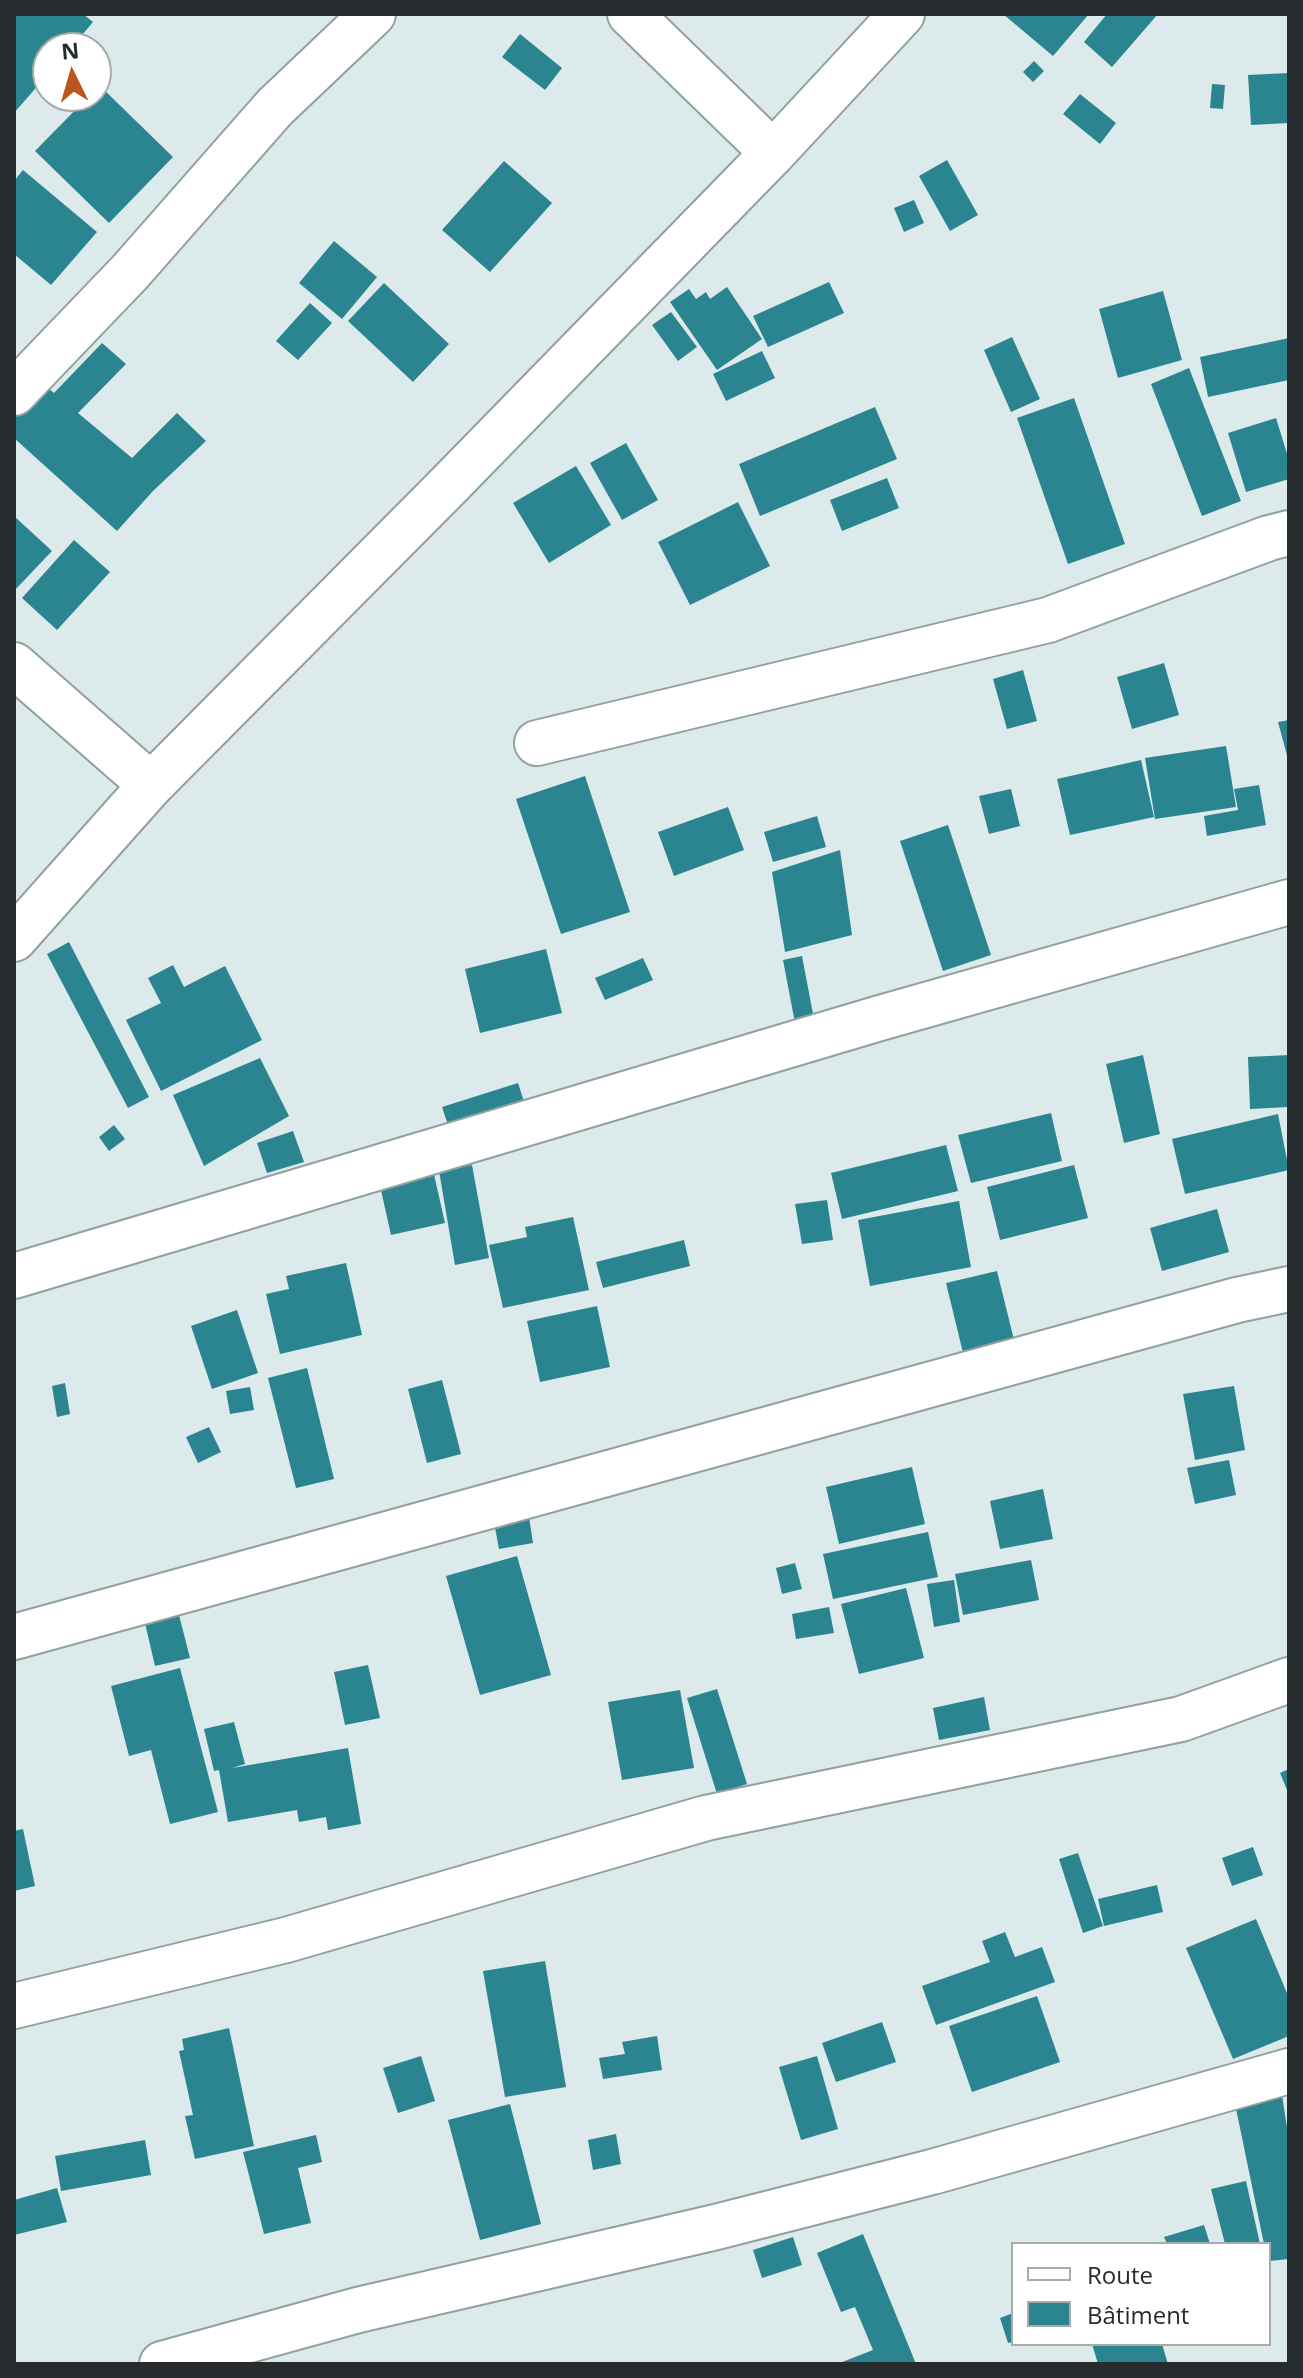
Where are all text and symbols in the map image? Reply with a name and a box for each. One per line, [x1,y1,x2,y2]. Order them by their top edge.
north arrow [32,32,112,112]
text: N [60,34,80,66]
legend [1011,2242,1271,2346]
text: Route [1087,2258,1153,2291]
text: Bâtiment [1087,2298,1189,2331]

